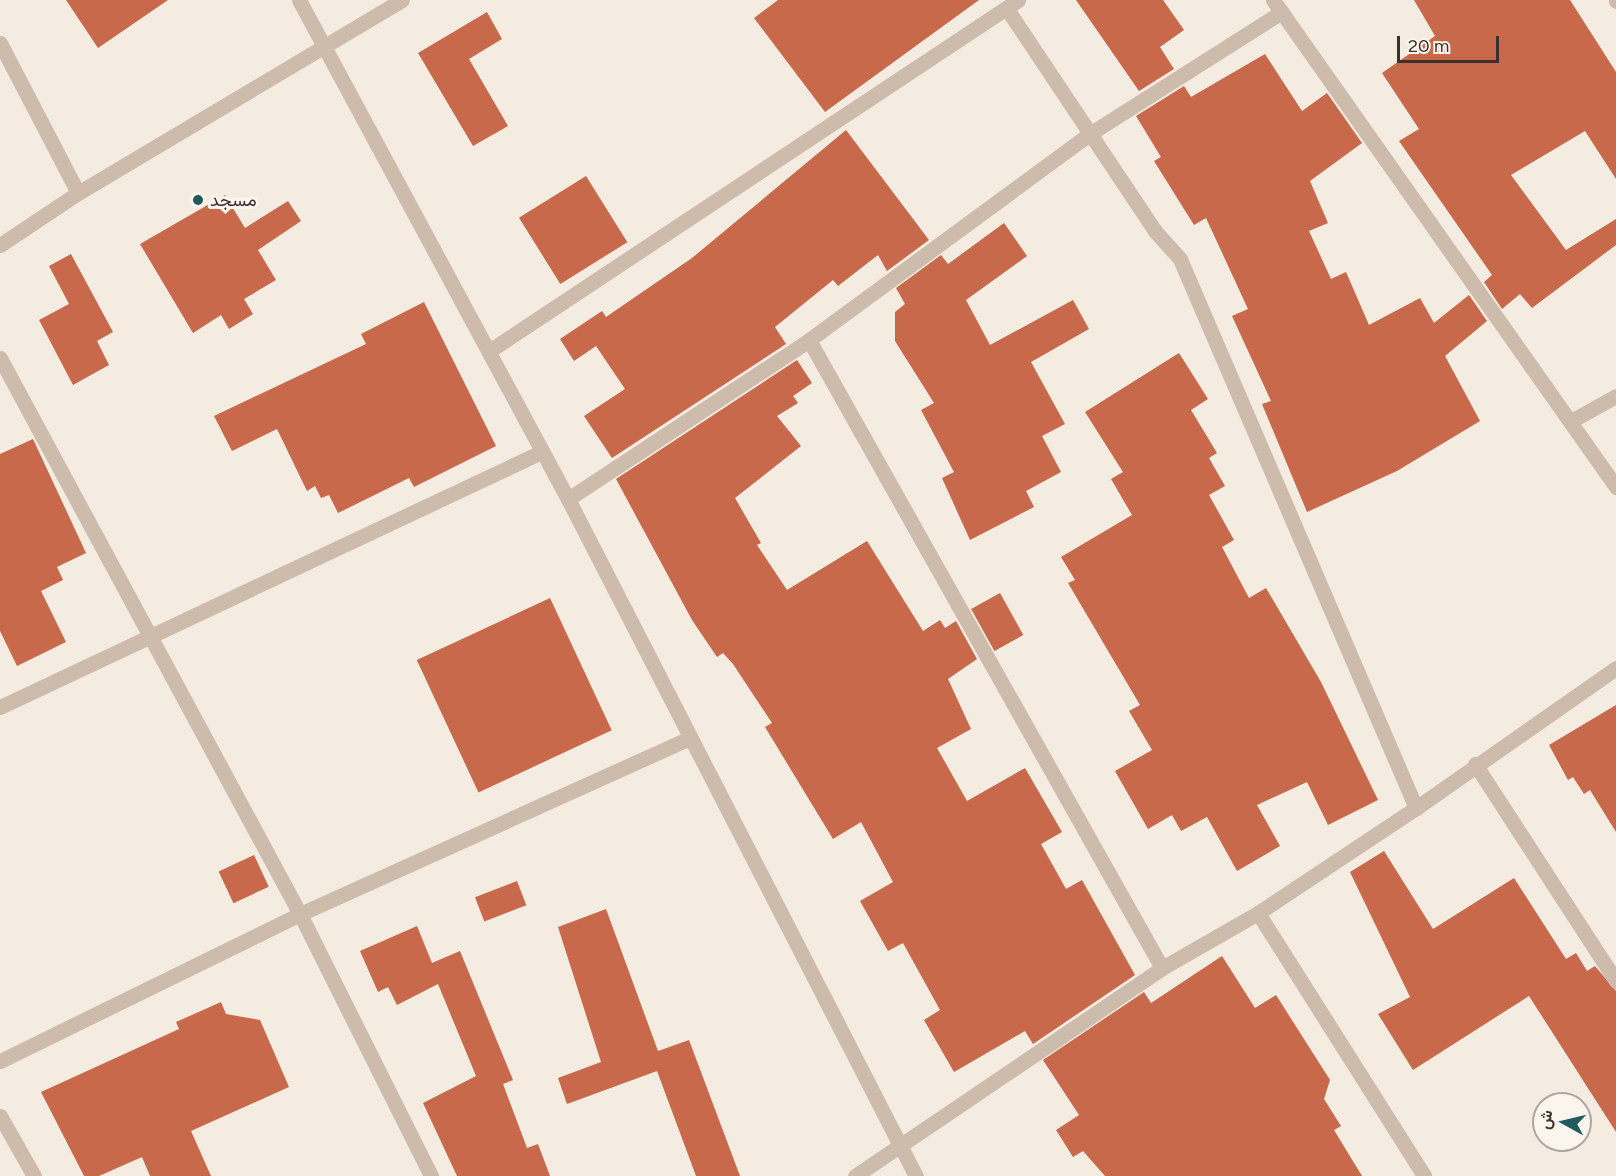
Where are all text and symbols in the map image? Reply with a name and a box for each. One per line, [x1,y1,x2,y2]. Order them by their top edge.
scale bar [1400,24,1502,62]
text: 20 m [1408,35,1449,57]
place label: مسجد [210,189,257,211]
marker: مسجد [191,193,205,207]
north arrow [1532,1092,1592,1152]
text: ش [1535,1109,1556,1131]

